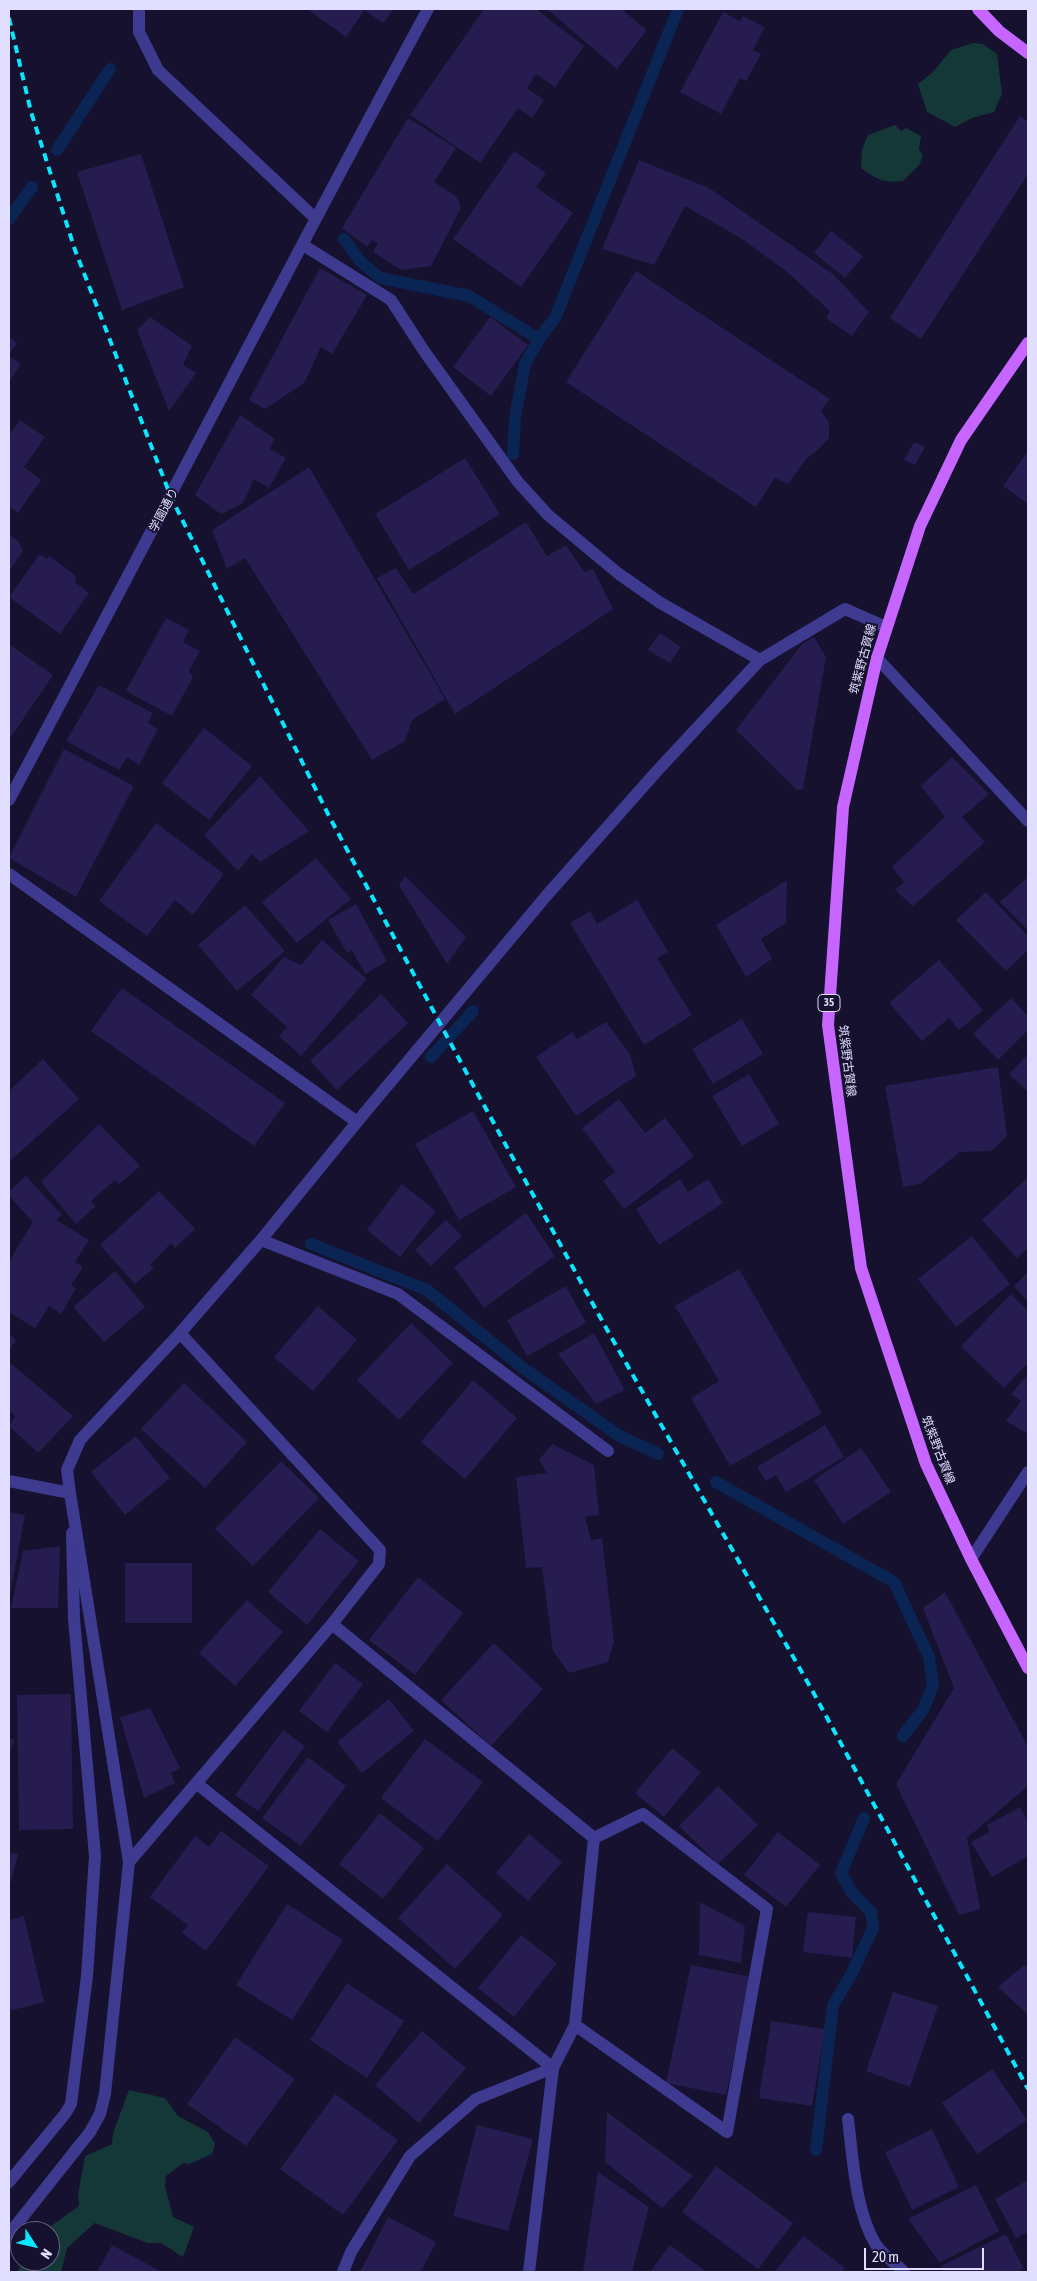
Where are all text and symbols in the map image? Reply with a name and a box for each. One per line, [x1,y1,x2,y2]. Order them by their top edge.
street label: 学園通り [146,485,182,535]
street label: 筑紫野古賀線 [847,622,879,696]
road number: 35 [818,994,840,1011]
street label: 筑紫野古賀線 [835,1024,859,1098]
street label: 筑紫野古賀線 [918,1414,958,1486]
north arrow [10,2221,60,2271]
scale bar [867,2238,987,2270]
text: N [38,2246,55,2262]
text: 20 m [872,2248,899,2265]

